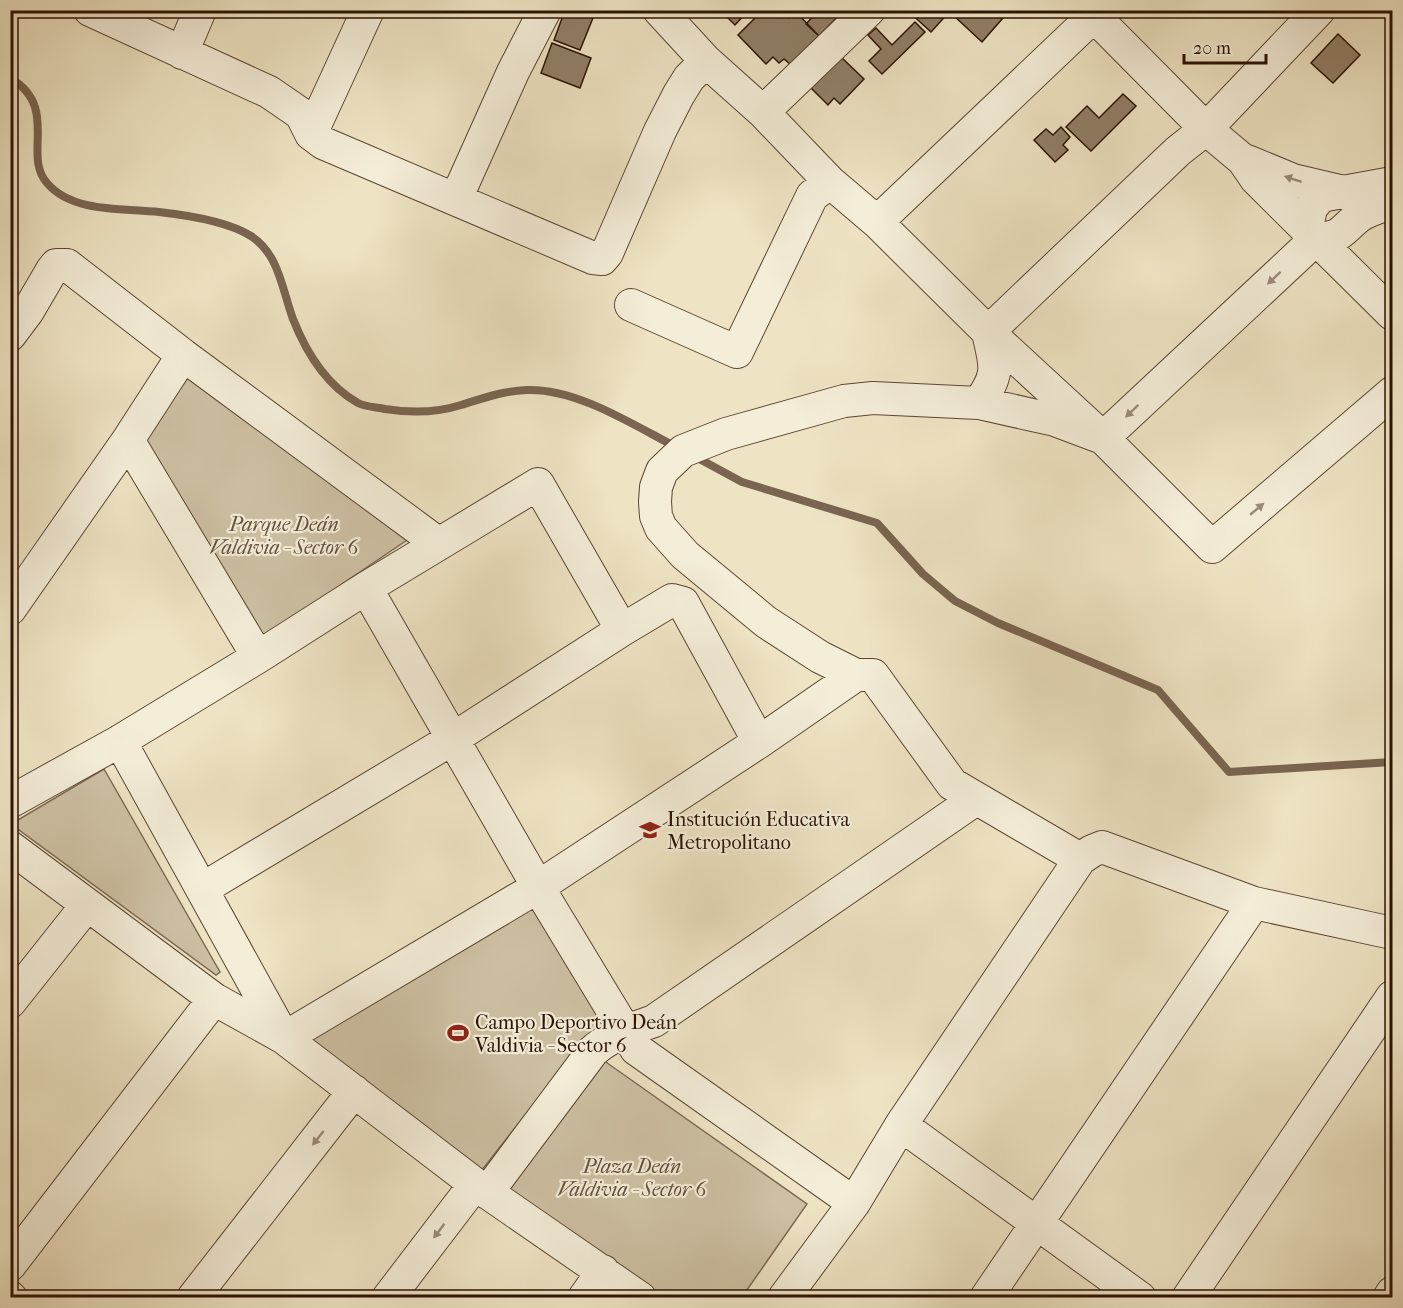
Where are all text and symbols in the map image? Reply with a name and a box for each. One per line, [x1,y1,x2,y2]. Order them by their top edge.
scale bar [1184,27,1266,65]
text: 20 m [1193,38,1231,59]
one-way arrow [1284,174,1302,183]
one-way arrow [1267,270,1281,284]
one-way arrow [1124,404,1139,418]
one-way arrow [1249,503,1264,516]
park label: Parque Deán Valdivia - Sector 6 [210,513,358,559]
place label: Institución Educativa Metropolitano [667,808,850,854]
school or university icon: Institución Educativa Metropolitano [638,818,662,842]
place label: Campo Deportivo Deán Valdivia - Sector 6 [474,1011,677,1057]
sports icon: Campo Deportivo Deán Valdivia - Sector 6 [446,1021,470,1045]
one-way arrow [313,1130,325,1145]
park label: Plaza Deán Valdivia - Sector 6 [558,1155,706,1201]
one-way arrow [433,1223,445,1239]

